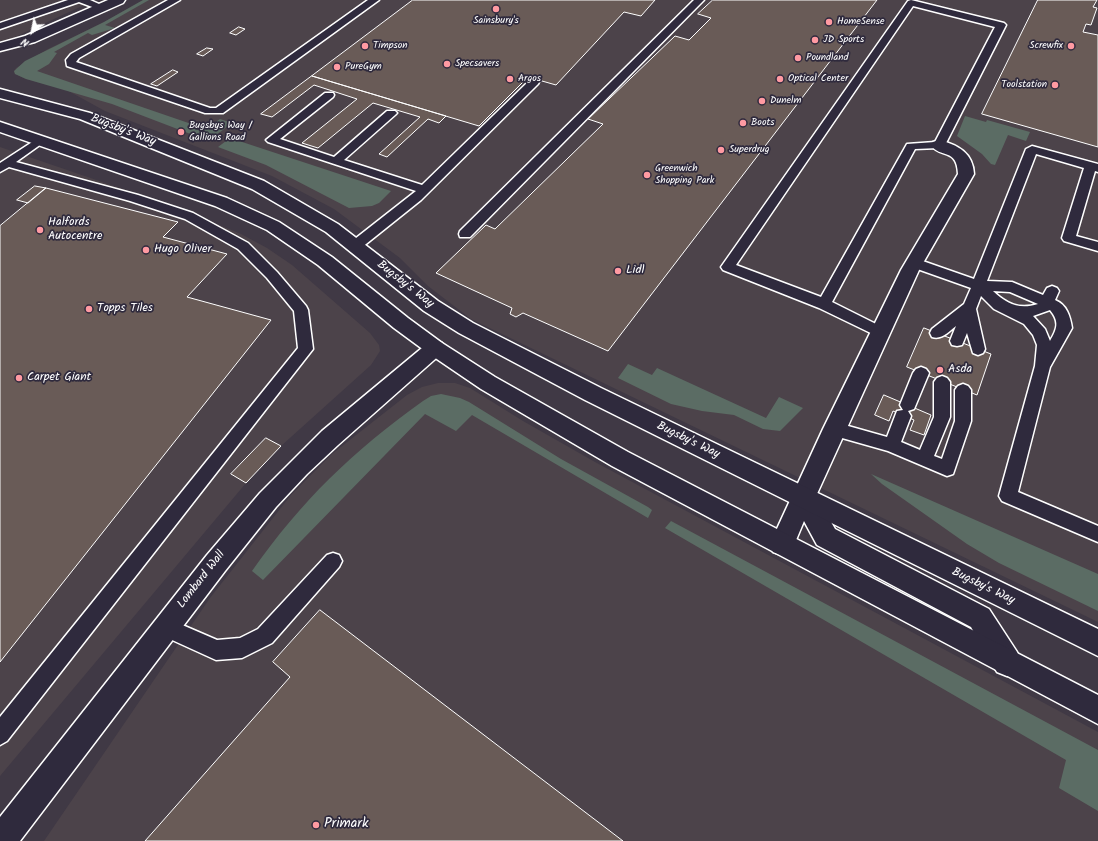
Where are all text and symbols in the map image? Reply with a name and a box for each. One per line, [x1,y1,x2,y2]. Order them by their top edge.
marker: Sainsbury's [491,4,501,14]
north arrow [12,12,52,52]
place label: Sainsbury's [473,15,519,27]
place label: HomeSense [837,16,885,28]
marker: HomeSense [824,17,834,27]
text: N [18,33,33,52]
place label: JD Sports [823,34,864,46]
marker: JD Sports [810,35,820,45]
place label: Timpson [373,40,408,52]
place label: Screwfix [1029,40,1063,52]
marker: Timpson [360,41,370,51]
marker: Screwfix [1066,41,1076,51]
place label: Poundland [806,52,849,64]
marker: Poundland [793,53,803,63]
place label: Specsavers [455,58,499,70]
marker: Specsavers [442,59,452,69]
place label: PureGym [345,61,382,73]
marker: PureGym [332,62,342,72]
place label: Argos [518,73,541,85]
place label: Optical Center [788,73,848,85]
marker: Argos [505,74,515,84]
marker: Optical Center [775,74,785,84]
place label: Toolstation [1001,79,1047,91]
marker: Toolstation [1050,80,1060,90]
place label: Dunelm [770,95,801,107]
marker: Dunelm [757,96,767,106]
street label: Bugsby's Way [88,112,158,150]
place label: Boots [751,117,775,129]
marker: Boots [738,118,748,128]
place label: Bugsbys Way / Gallions Road [189,120,252,144]
marker: Bugsbys Way / Gallions Road [176,127,186,137]
place label: Superdrug [729,144,770,156]
marker: Superdrug [716,145,726,155]
place label: Greenwich Shopping Park [655,163,714,186]
marker: Greenwich Shopping Park [642,170,652,180]
place label: Halfords Autocentre [48,216,102,244]
marker: Halfords Autocentre [35,225,45,235]
place label: Hugo Oliver [154,243,211,257]
marker: Hugo Oliver [141,245,151,255]
street label: Bugsby's Way [374,258,436,312]
place label: Lidl [626,264,644,278]
marker: Lidl [613,266,623,276]
place label: Topps Tiles [97,302,153,316]
marker: Topps Tiles [84,304,94,314]
place label: Asda [948,363,972,377]
marker: Asda [935,365,945,375]
place label: Carpet Giant [27,371,91,385]
marker: Carpet Giant [14,373,24,383]
street label: Bugsby's Way [654,420,722,462]
street label: Lombard Wall [175,548,229,612]
street label: Bugsby's Way [949,566,1017,608]
place label: Primark [324,817,368,833]
marker: Primark [311,820,321,830]

